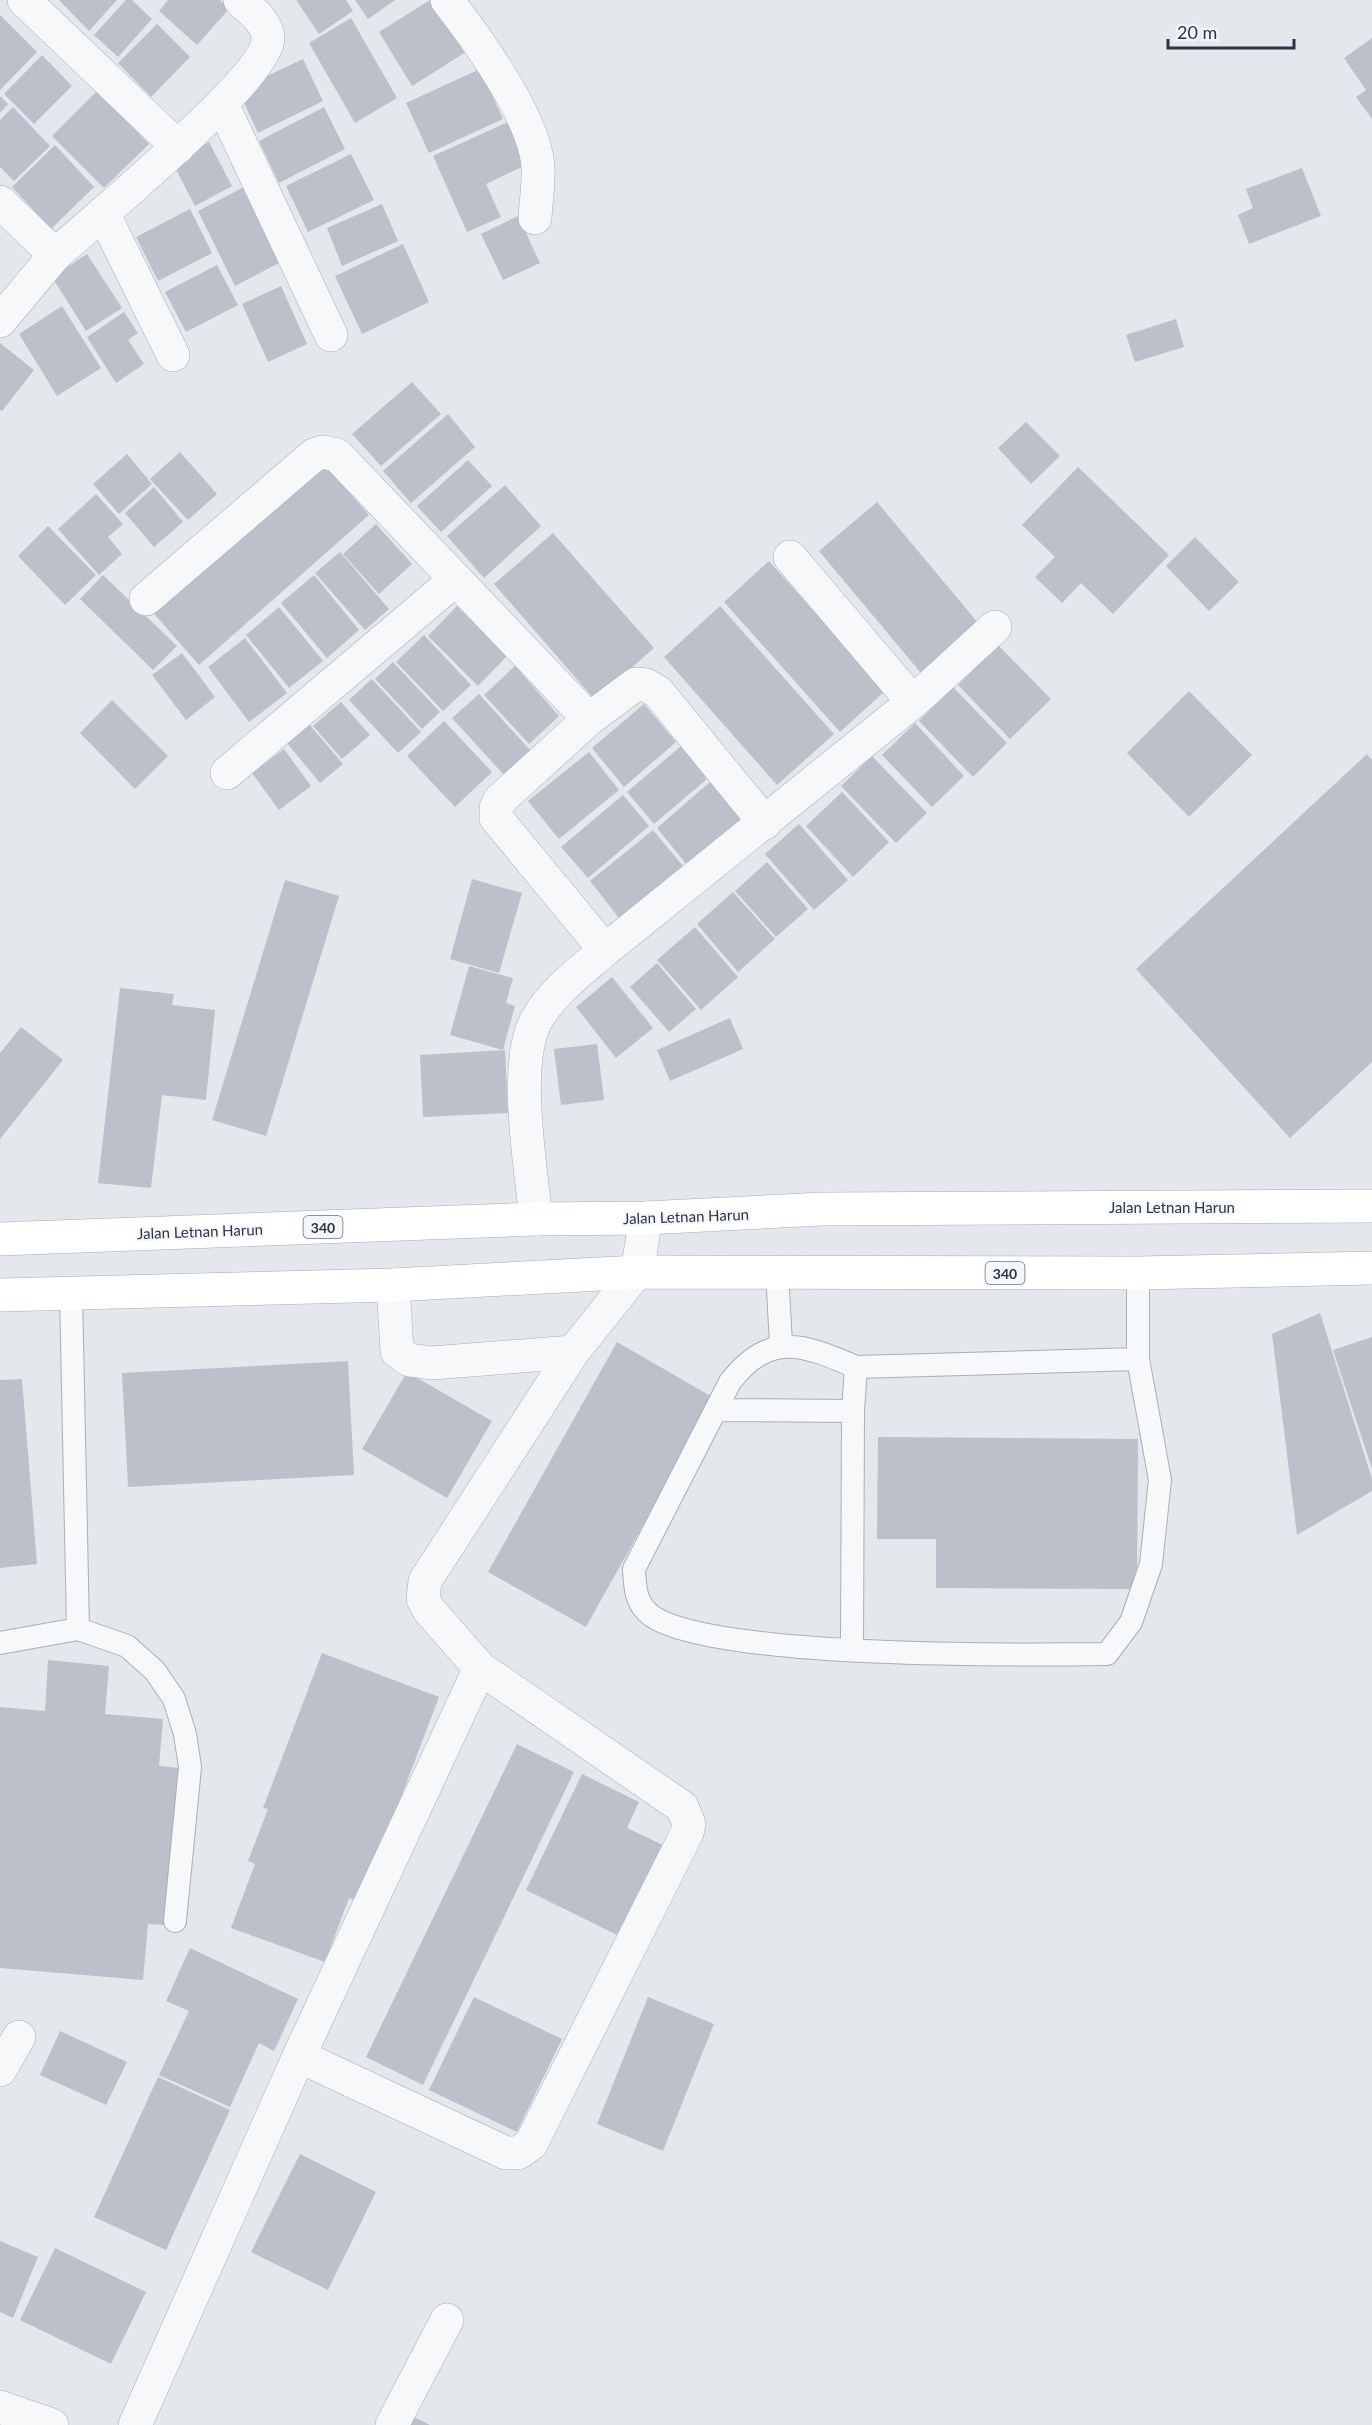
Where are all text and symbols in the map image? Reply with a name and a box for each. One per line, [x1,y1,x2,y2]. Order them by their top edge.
scale bar [1168,12,1294,50]
text: 20 m [1177,21,1217,43]
street label: Jalan Letnan Harun [1109,1198,1235,1216]
street label: Jalan Letnan Harun [623,1205,749,1227]
road number: 340 [304,1216,342,1238]
street label: Jalan Letnan Harun [137,1220,263,1242]
road number: 340 [986,1262,1024,1284]

